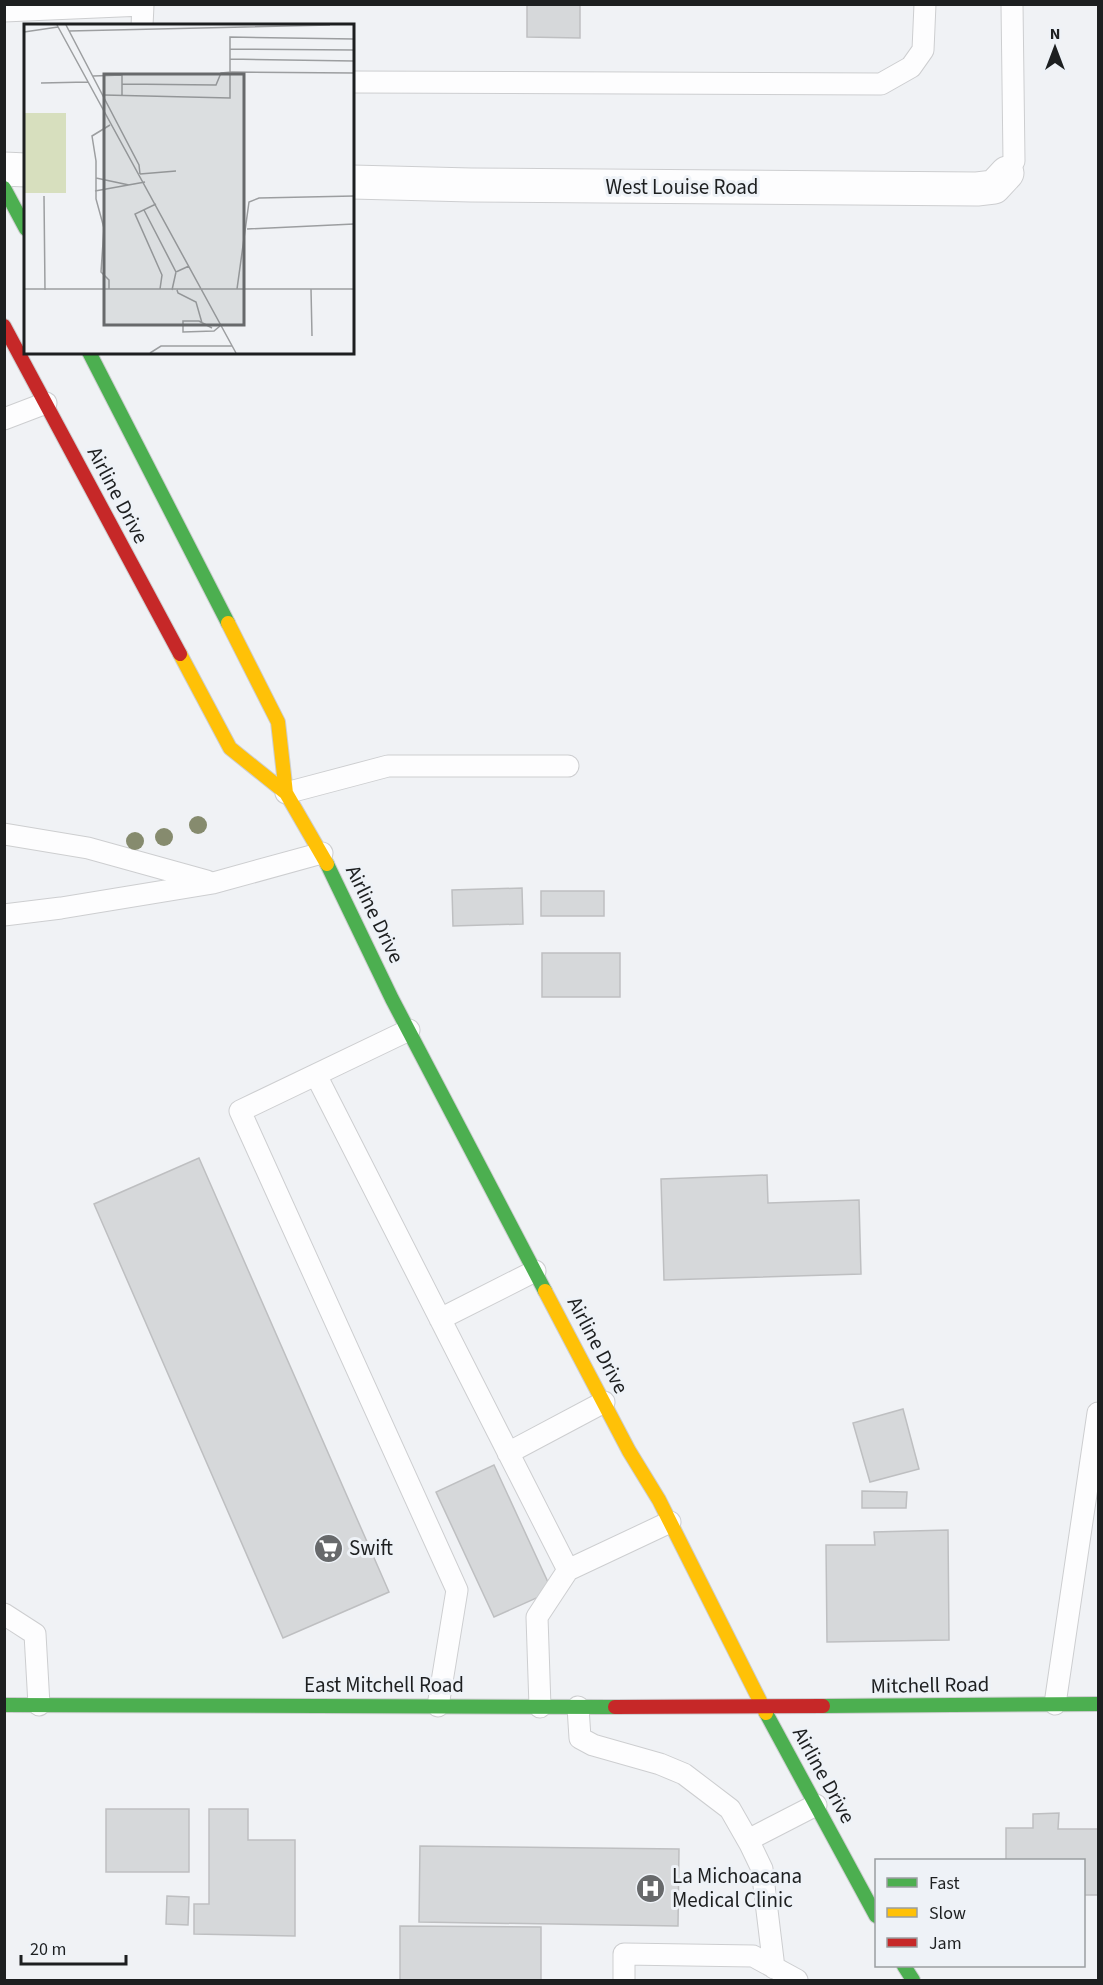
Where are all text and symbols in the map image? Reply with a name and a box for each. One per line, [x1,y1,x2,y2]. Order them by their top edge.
north arrow [1025,18,1085,78]
text: N [1050,23,1060,45]
inset map [24,24,354,354]
street label: West Louise Road [605,172,759,202]
street label: Airline Drive [80,441,156,549]
street label: Airline Drive [338,860,412,968]
street label: Airline Drive [560,1291,636,1399]
supermarket icon: Swift [312,1532,344,1564]
place label: Swift [349,1533,393,1563]
street label: Mitchell Road [870,1669,990,1701]
street label: East Mitchell Road [304,1670,464,1700]
street label: Airline Drive [785,1721,863,1829]
legend [875,1859,1085,1967]
place label: La Michoacana Medical Clinic [672,1861,802,1915]
text: Fast [929,1871,960,1896]
hospital icon: La Michoacana Medical Clinic [635,1872,667,1904]
text: Slow [929,1901,966,1926]
scale bar [21,1928,126,1966]
text: Jam [929,1931,962,1956]
text: 20 m [30,1937,66,1962]

